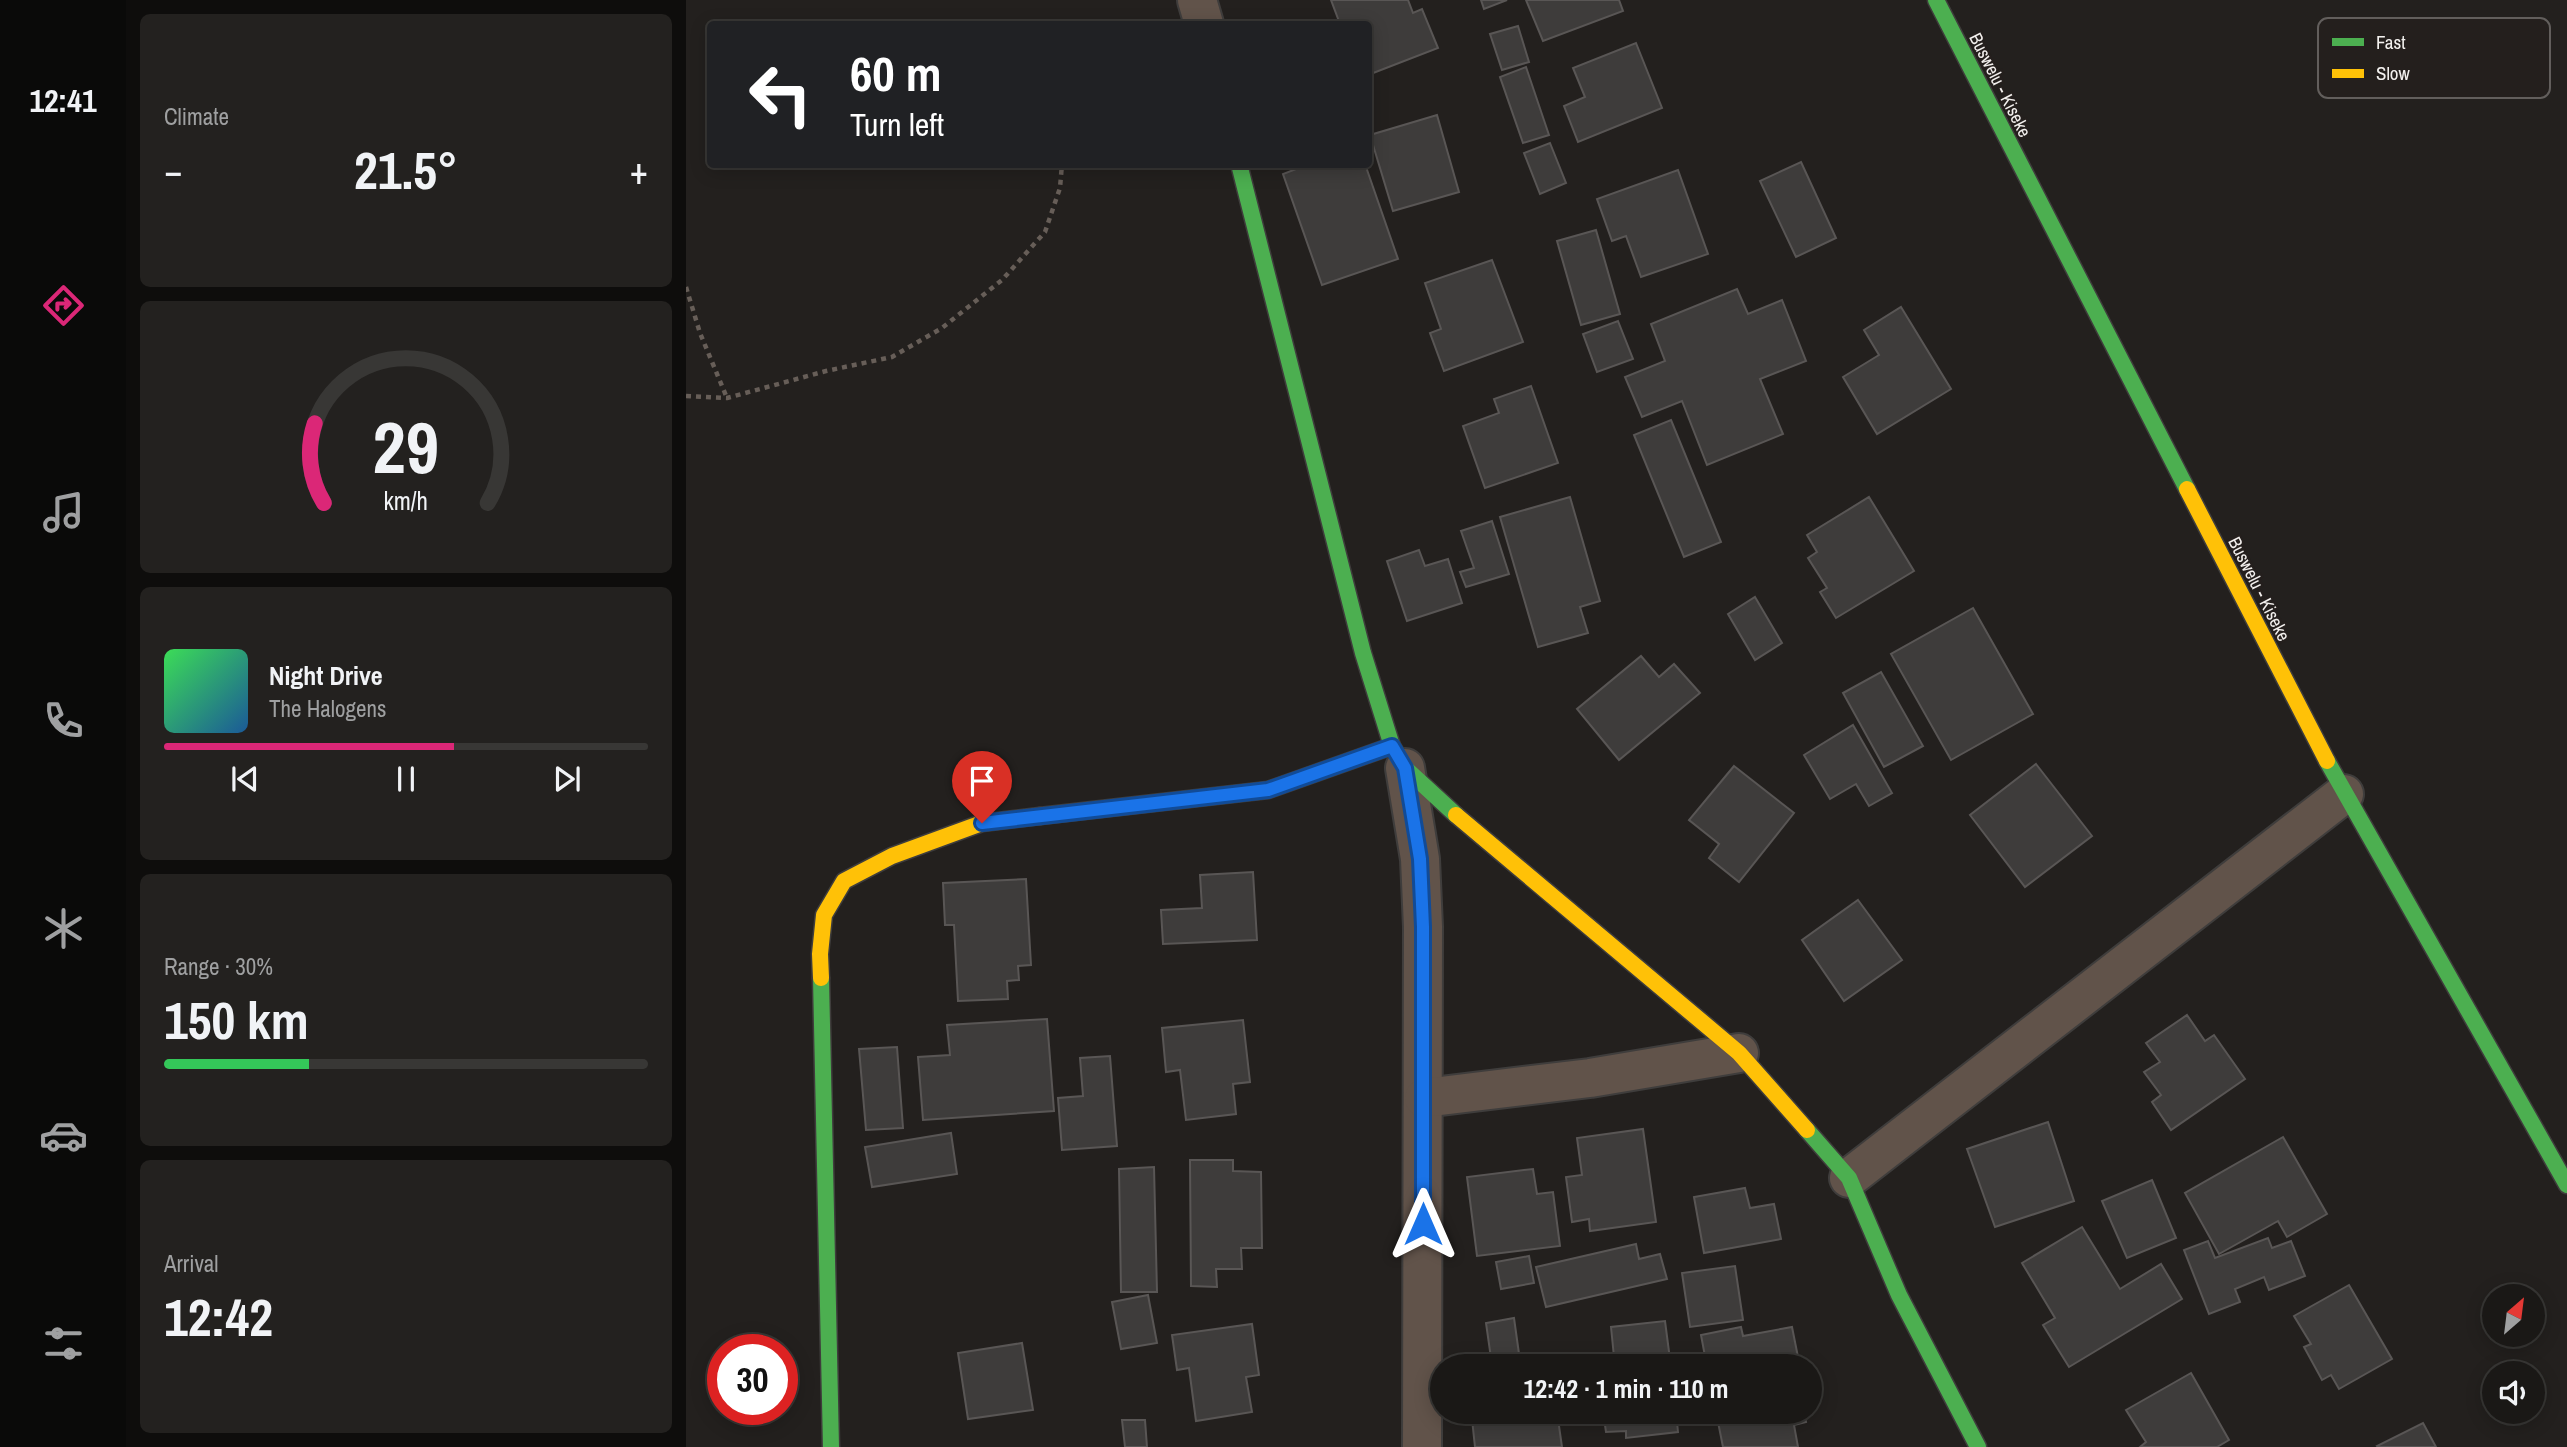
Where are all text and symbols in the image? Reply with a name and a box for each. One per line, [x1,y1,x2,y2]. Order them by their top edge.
legend [2318,18,2550,98]
street label: Buswelu - Kiseke [1963,28,2037,141]
text: Fast [2376,29,2406,55]
text: 60 m [850,40,942,106]
icon: left [735,49,826,140]
text: Slow [2376,60,2411,86]
text: 12:41 [29,79,97,122]
text: Climate [164,101,229,132]
text: Turn left [850,103,944,146]
text: 21.5° [354,135,458,205]
text: − [164,145,182,196]
text: + [630,145,648,196]
icon: directions [39,281,88,330]
text: 29 [373,398,439,496]
text: km/h [384,484,428,518]
icon: music [39,488,88,537]
street label: Buswelu - Kiseke [2222,532,2296,645]
text: Night Drive [269,658,383,693]
text: The Halogens [269,693,386,724]
icon: phone [39,696,88,745]
pin [952,751,1012,823]
icon: previous [226,760,264,798]
icon: pause [387,760,425,798]
icon: next [548,760,586,798]
icon: arrive [963,762,1001,800]
icon: climate [39,904,88,953]
text: Range · 30% [164,951,273,982]
text: 150 km [164,985,309,1055]
icon: car [39,1111,88,1160]
position arrow [1386,1187,1460,1261]
text: Arrival [164,1248,219,1279]
text: 12:42 [164,1282,273,1352]
north arrow [2482,1284,2544,1348]
map controls [2482,1284,2545,1424]
icon: filters [39,1319,88,1368]
speed limit sign: 30 [707,1334,798,1425]
button: sound [2482,1361,2545,1424]
text: 12:42 · 1 min · 110 m [1523,1371,1729,1406]

